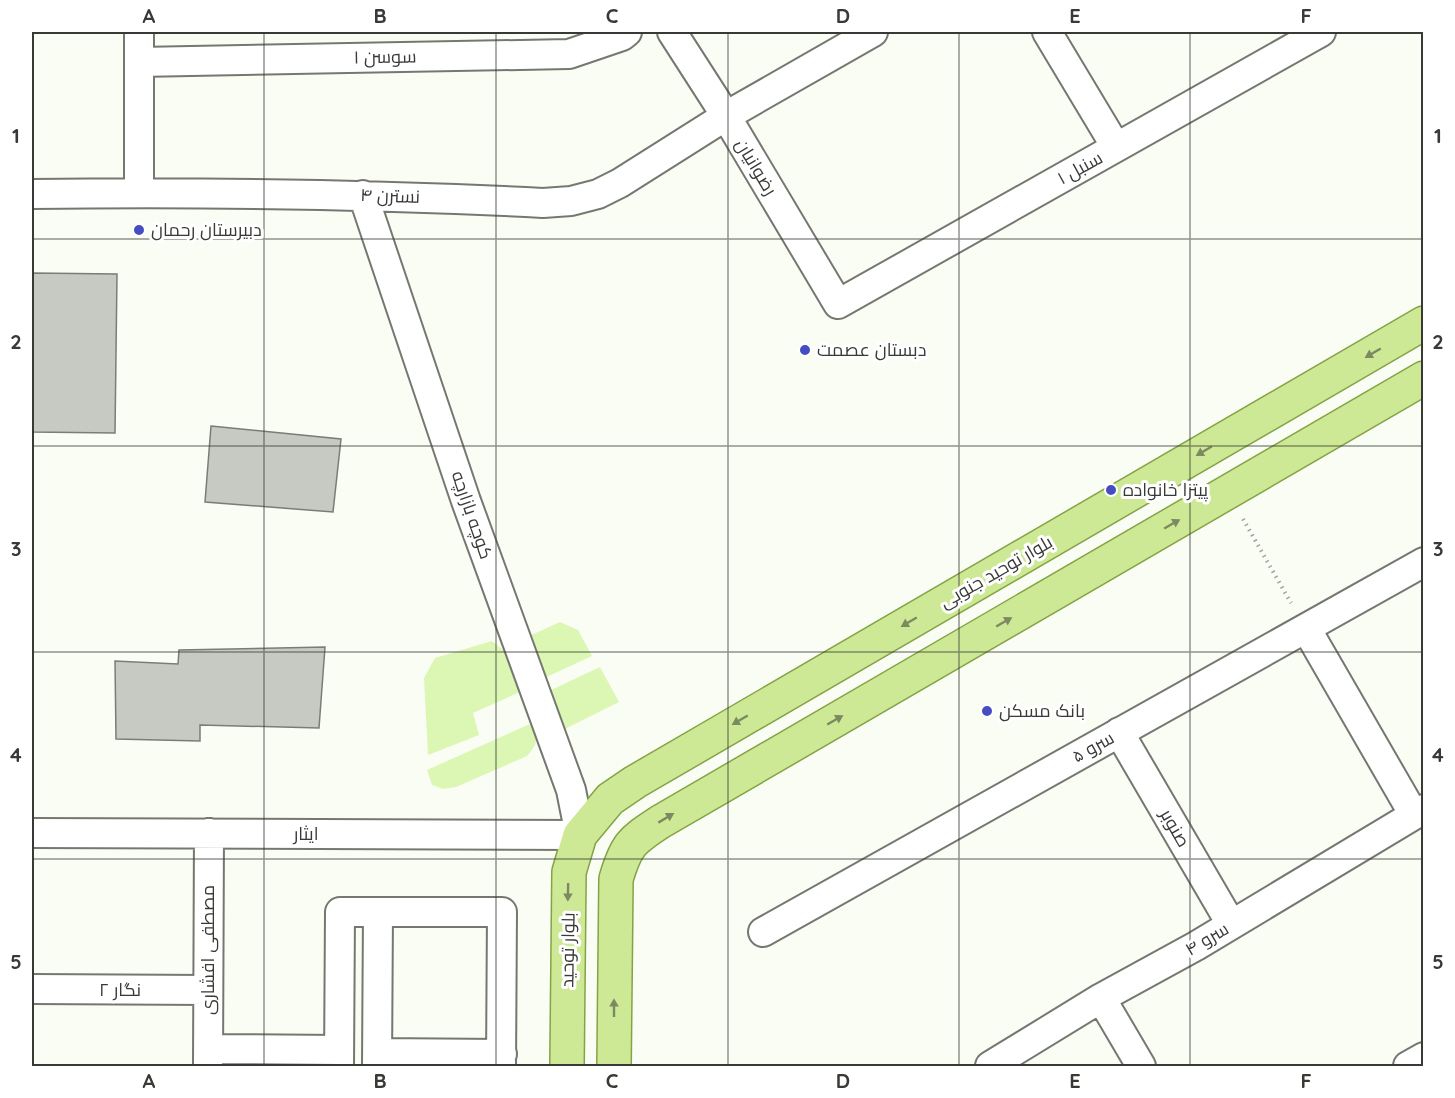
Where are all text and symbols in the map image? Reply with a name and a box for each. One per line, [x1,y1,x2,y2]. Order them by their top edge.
text: A [143,3,156,28]
text: B [373,3,387,28]
text: C [606,3,619,28]
text: D [836,3,850,28]
text: E [1069,3,1081,28]
text: F [1300,3,1312,28]
street label: سوسن ۱ [353,44,417,69]
text: 1 [12,123,20,148]
text: 1 [1434,123,1442,148]
street label: رضوانیان [731,134,782,199]
street label: سنبل ۱ [1053,146,1107,189]
street label: نسترن ۴ [360,183,420,208]
place label: دبیرستان رحمان [151,218,262,241]
marker: دبیرستان رحمان [132,223,146,237]
text: 2 [10,329,22,354]
text: 2 [1432,329,1444,354]
place label: دبستان عصمت [817,338,926,361]
marker: دبستان عصمت [798,343,812,357]
one-way arrow [1365,347,1381,358]
one-way arrow [1196,445,1212,456]
street label: کوچه بازارچه [446,468,498,562]
place label: پیتزا خانواده [1123,478,1208,502]
marker: پیتزا خانواده [1104,483,1118,497]
one-way arrow [1164,519,1181,529]
street label: بلوار توحید جنوبی [935,530,1056,613]
text: 3 [11,536,21,561]
text: 3 [1433,536,1443,561]
one-way arrow [901,617,917,628]
one-way arrow [995,617,1012,627]
place label: بانک مسکن [999,699,1085,722]
marker: بانک مسکن [980,704,994,718]
one-way arrow [732,715,748,726]
one-way arrow [827,715,844,725]
street label: سرو ۵ [1068,726,1118,767]
text: 4 [10,742,22,767]
text: 4 [1432,742,1444,767]
street label: صنوبر [1155,804,1196,851]
one-way arrow [658,813,674,824]
street label: ایثار [293,822,318,845]
one-way arrow [563,882,573,901]
street label: مصطفی افشاری [196,885,219,1015]
street label: بلوار توحید [555,912,580,988]
street label: سرو ۴ [1181,917,1233,960]
text: 5 [10,949,22,974]
text: 5 [1432,949,1444,974]
street label: نگار ۲ [99,978,141,1001]
one-way arrow [610,999,619,1018]
text: A [143,1068,156,1093]
text: B [373,1068,387,1093]
text: C [606,1068,619,1093]
text: D [836,1068,850,1093]
text: E [1069,1068,1081,1093]
text: F [1300,1068,1312,1093]

